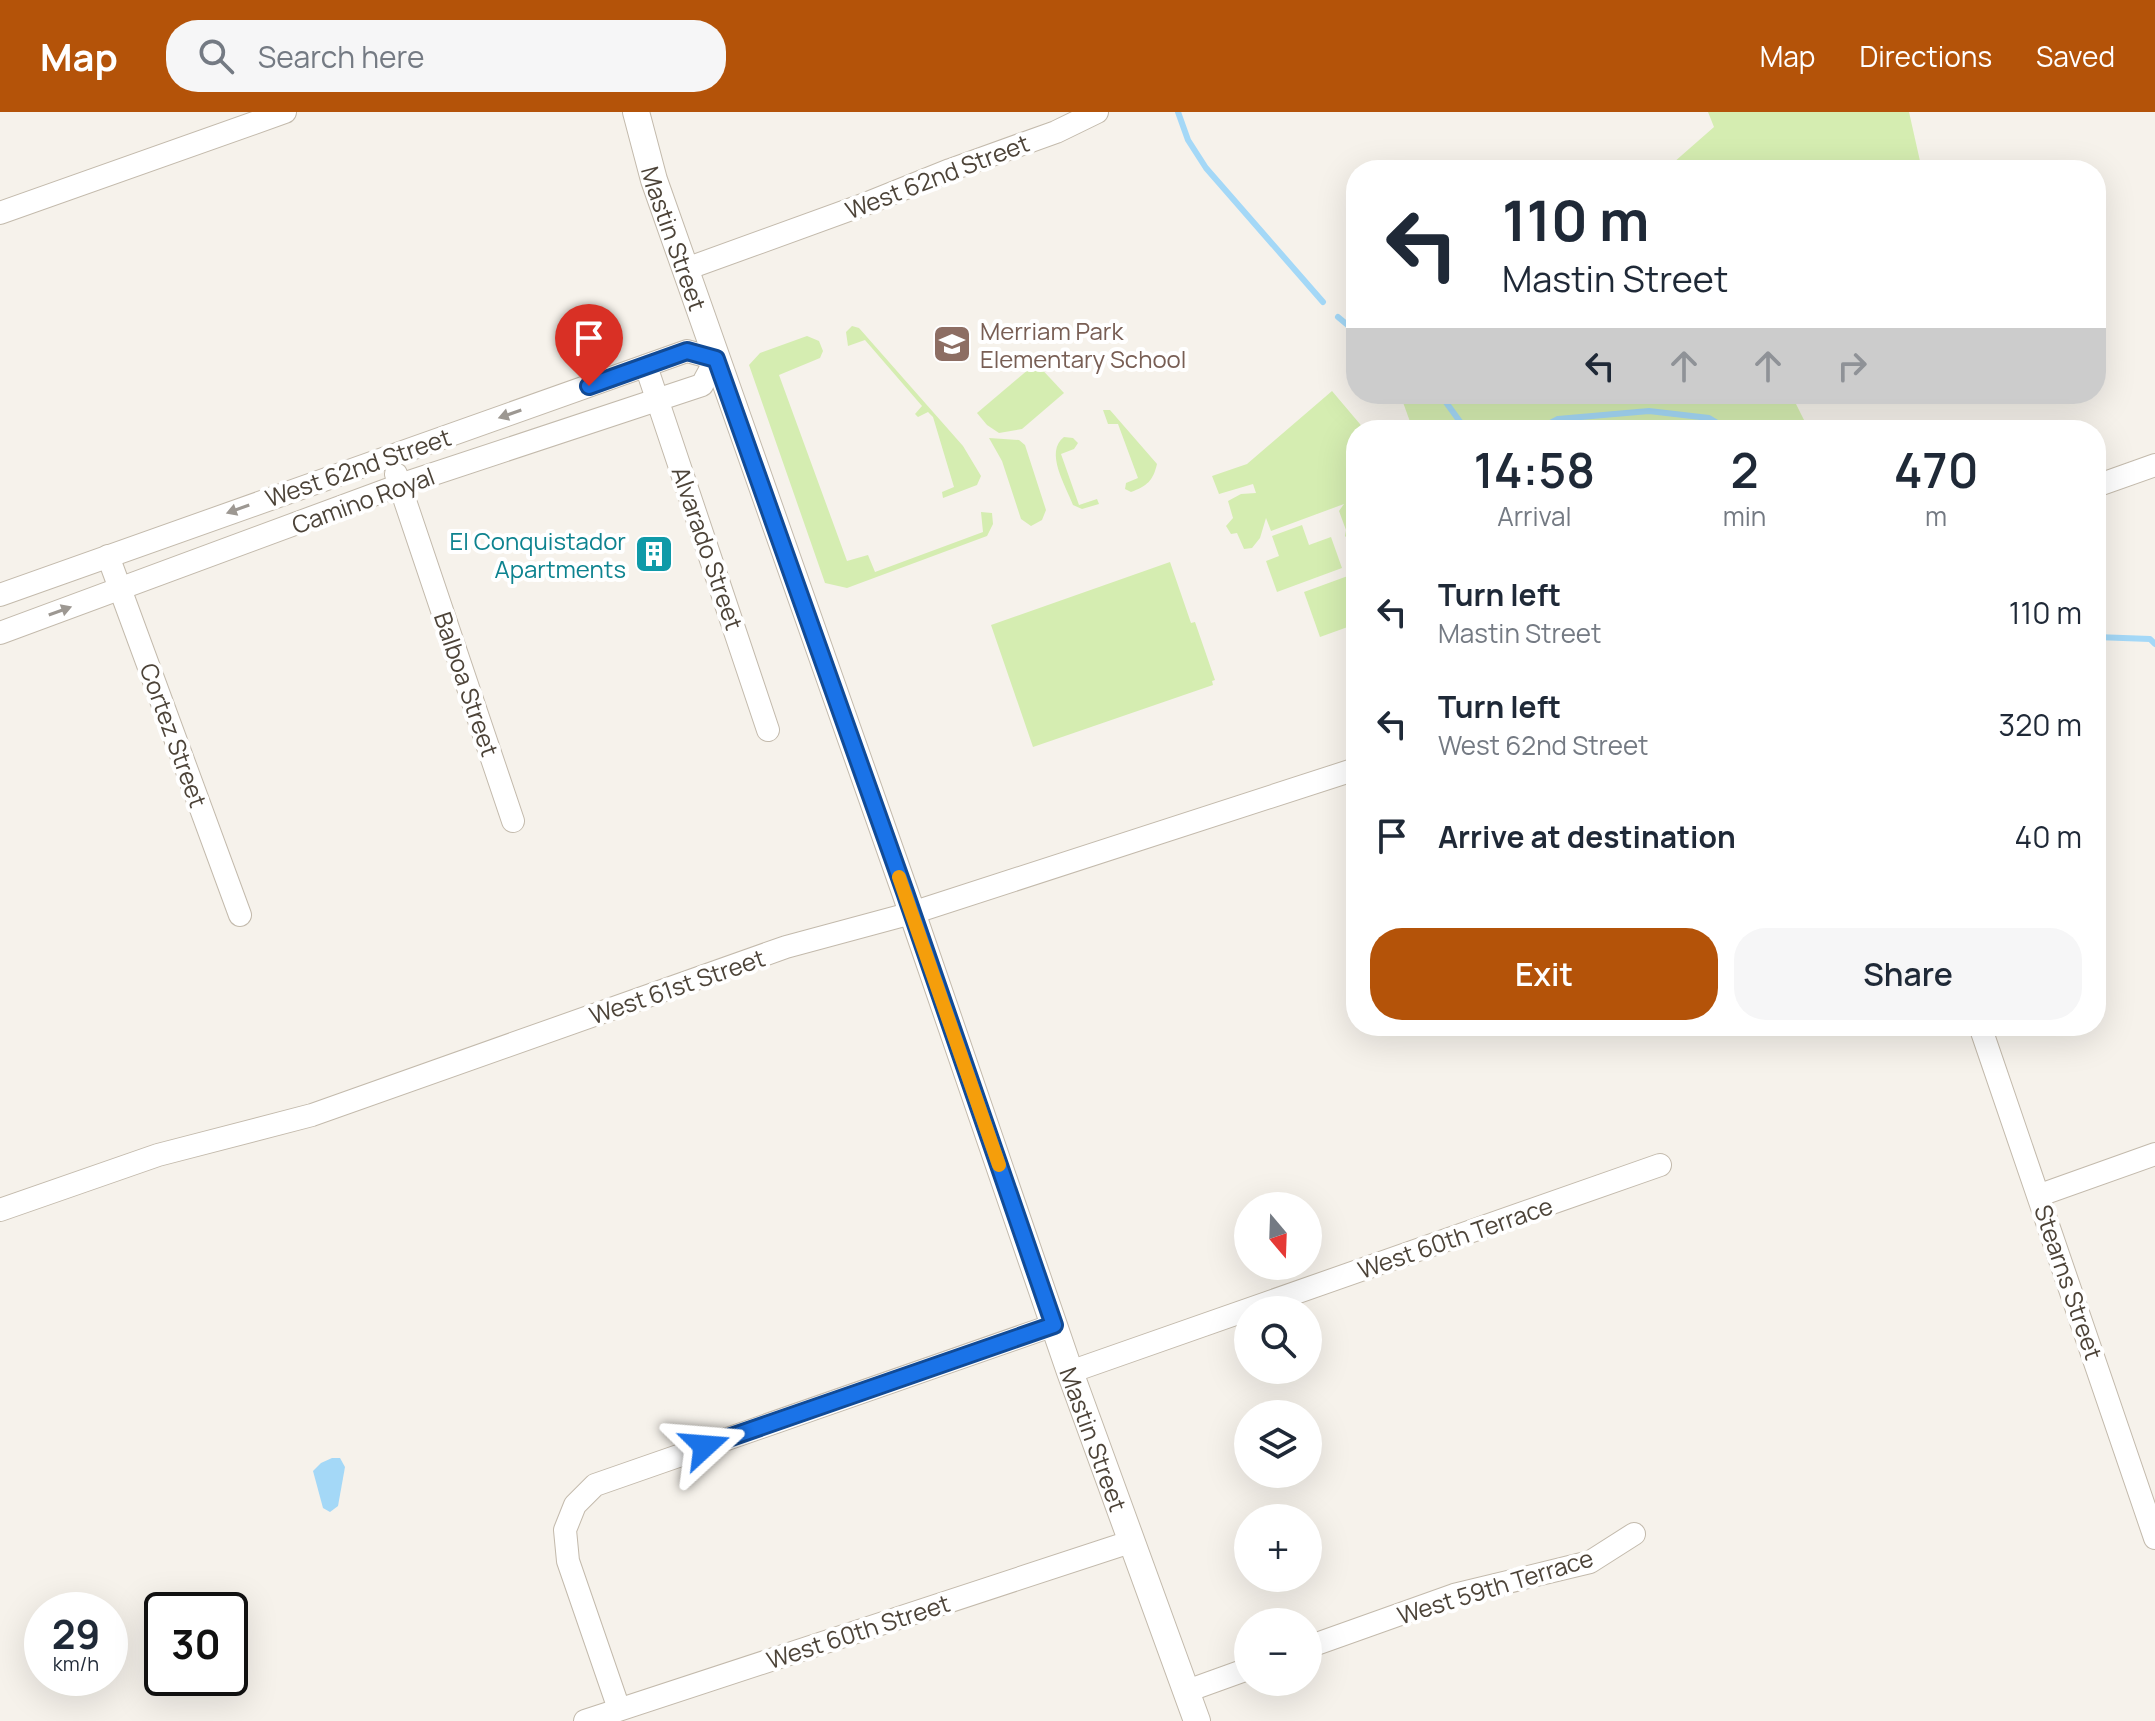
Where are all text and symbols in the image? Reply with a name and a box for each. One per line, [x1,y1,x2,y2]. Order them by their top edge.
search box [166,20,726,92]
text: Map [40,30,118,82]
icon: search [194,34,238,78]
text: Search here [258,36,425,77]
text: Map [1760,37,1815,75]
text: Directions [1859,37,1992,75]
text: Saved [2036,37,2115,75]
street label: West 62nd Street [840,126,1034,226]
street label: Mastin Street [635,162,715,315]
text: 110 m [1502,181,1649,258]
icon: left [1370,192,1474,296]
text: Mastin Street [1502,254,1728,303]
pin [555,304,623,386]
place label: Merriam Park Elementary School [980,314,1186,375]
icon: arrive [567,316,611,360]
school or university icon: Merriam Park Elementary School [931,323,973,365]
icon: left [1578,344,1622,388]
icon: ahead [1662,344,1706,388]
icon: ahead [1746,344,1790,388]
icon: right [1830,344,1874,388]
one-way arrow [498,408,522,420]
street label: West 62nd Street [261,420,455,514]
text: 14:58 [1473,437,1595,502]
text: 2 [1730,437,1759,502]
text: 470 [1894,437,1979,502]
street label: Camino Royal [287,459,439,541]
street label: Alvarado Street [665,462,751,634]
text: Arrival [1497,498,1571,534]
text: min [1723,498,1766,534]
text: m [1925,498,1947,534]
one-way arrow [226,504,250,516]
place label: El Conquistador Apartments [450,524,626,585]
building icon: El Conquistador Apartments [633,533,675,575]
text: Turn left [1438,574,1561,615]
icon: left [1370,590,1414,634]
text: 110 m [2009,592,2082,633]
one-way arrow [48,604,72,617]
street label: Balboa Street [427,607,507,761]
text: Mastin Street [1438,615,1601,651]
street label: Cortez Street [133,658,215,812]
text: Turn left [1438,686,1561,727]
icon: left [1370,702,1414,746]
text: 320 m [1999,704,2082,745]
text: West 62nd Street [1438,727,1649,763]
icon: arrive [1370,814,1414,858]
text: Arrive at destination [1438,816,1736,857]
text: 40 m [2015,816,2082,857]
button: Exit [1370,928,1718,1020]
button: Share [1734,928,2082,1020]
street label: West 61st Street [585,941,769,1031]
street label: West 60th Terrace [1353,1188,1557,1286]
north arrow [1234,1192,1322,1280]
map controls [1234,1192,1322,1696]
street label: Stearns Street [2027,1200,2111,1364]
button: search [1234,1296,1322,1384]
street label: Mastin Street [1053,1362,1136,1515]
button: layers [1234,1400,1322,1488]
position arrow [663,1404,747,1488]
button: + [1234,1504,1322,1592]
street label: West 59th Terrace [1393,1541,1597,1631]
street label: West 60th Street [762,1586,954,1676]
speed limit sign: 30 [144,1592,248,1696]
text: 29 [52,1606,100,1661]
button: − [1234,1608,1322,1696]
text: km/h [53,1650,99,1677]

